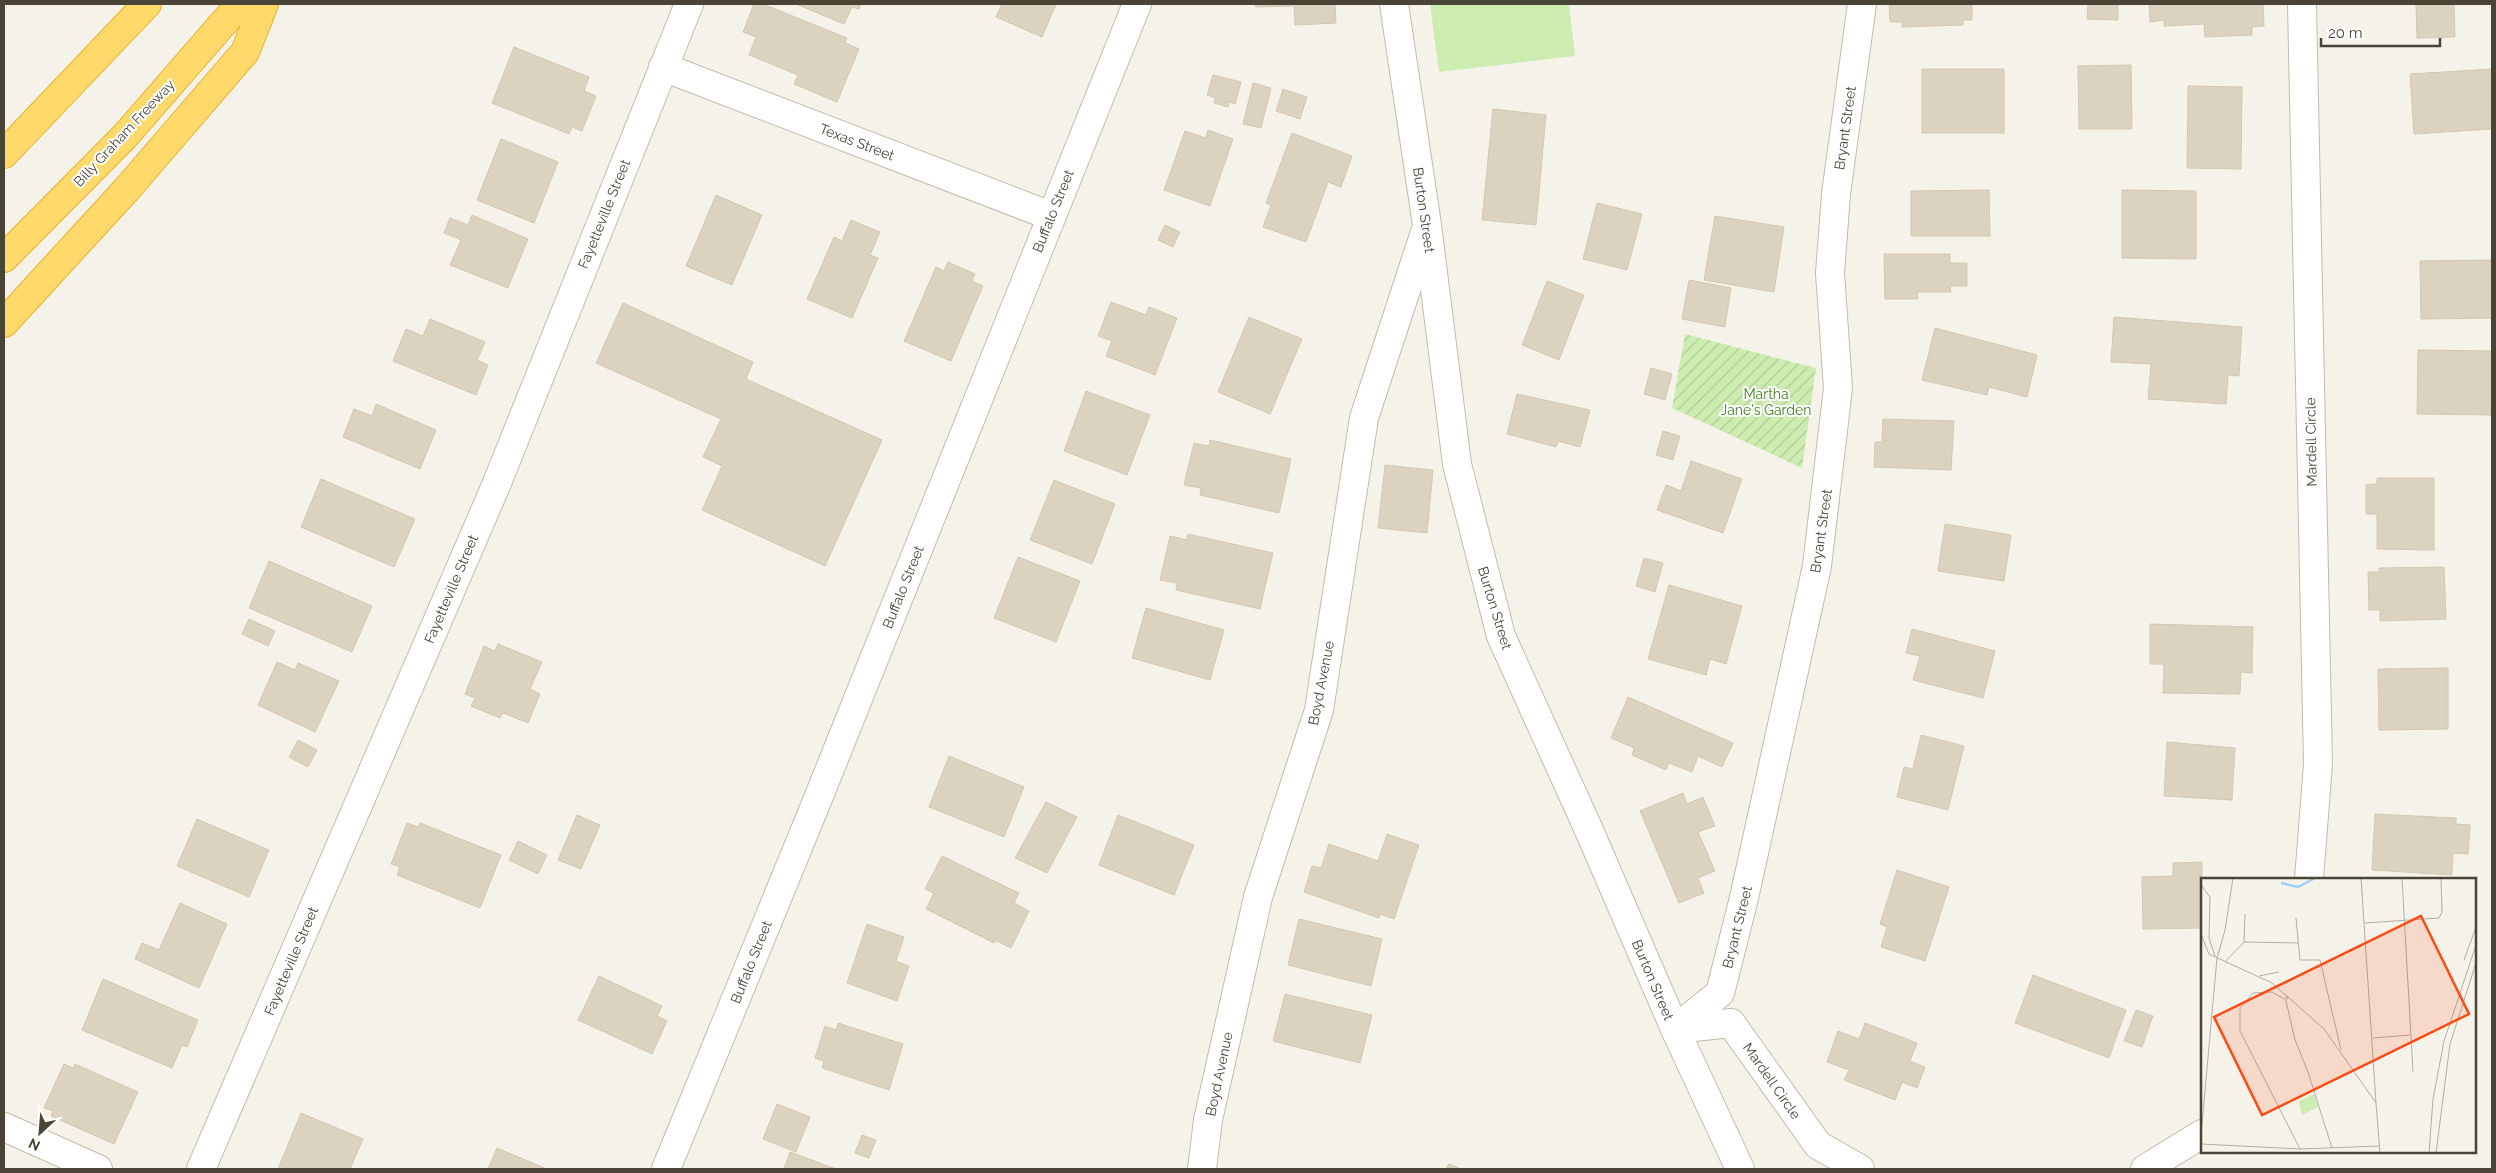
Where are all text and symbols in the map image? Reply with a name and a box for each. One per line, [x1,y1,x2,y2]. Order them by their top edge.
scale bar [2321,15,2440,47]
text: 20 m [2328,24,2363,42]
street label: Billy Graham Freeway [70,76,178,190]
street label: Bryant Street [1831,85,1859,171]
street label: Texas Street [817,120,897,164]
street label: Fayetteville Street [575,157,633,271]
street label: Burton Street [1410,166,1438,254]
street label: Buffalo Street [1029,167,1077,255]
park label: Martha Jane's Garden [1721,386,1811,418]
street label: Mardell Circle [2302,397,2320,487]
street label: Bryant Street [1807,488,1835,574]
street label: Fayetteville Street [421,532,481,646]
street label: Buffalo Street [879,543,927,631]
street label: Burton Street [1475,565,1515,652]
street label: Boyd Avenue [1305,639,1337,727]
inset map [2201,878,2476,1153]
street label: Bryant Street [1719,884,1755,970]
street label: Fayetteville Street [261,904,321,1018]
street label: Buffalo Street [727,918,775,1006]
street label: Burton Street [1629,937,1677,1023]
street label: Boyd Avenue [1202,1030,1236,1118]
street label: Mardell Circle [1740,1040,1804,1122]
north arrow [15,1108,65,1158]
text: N [26,1135,43,1154]

